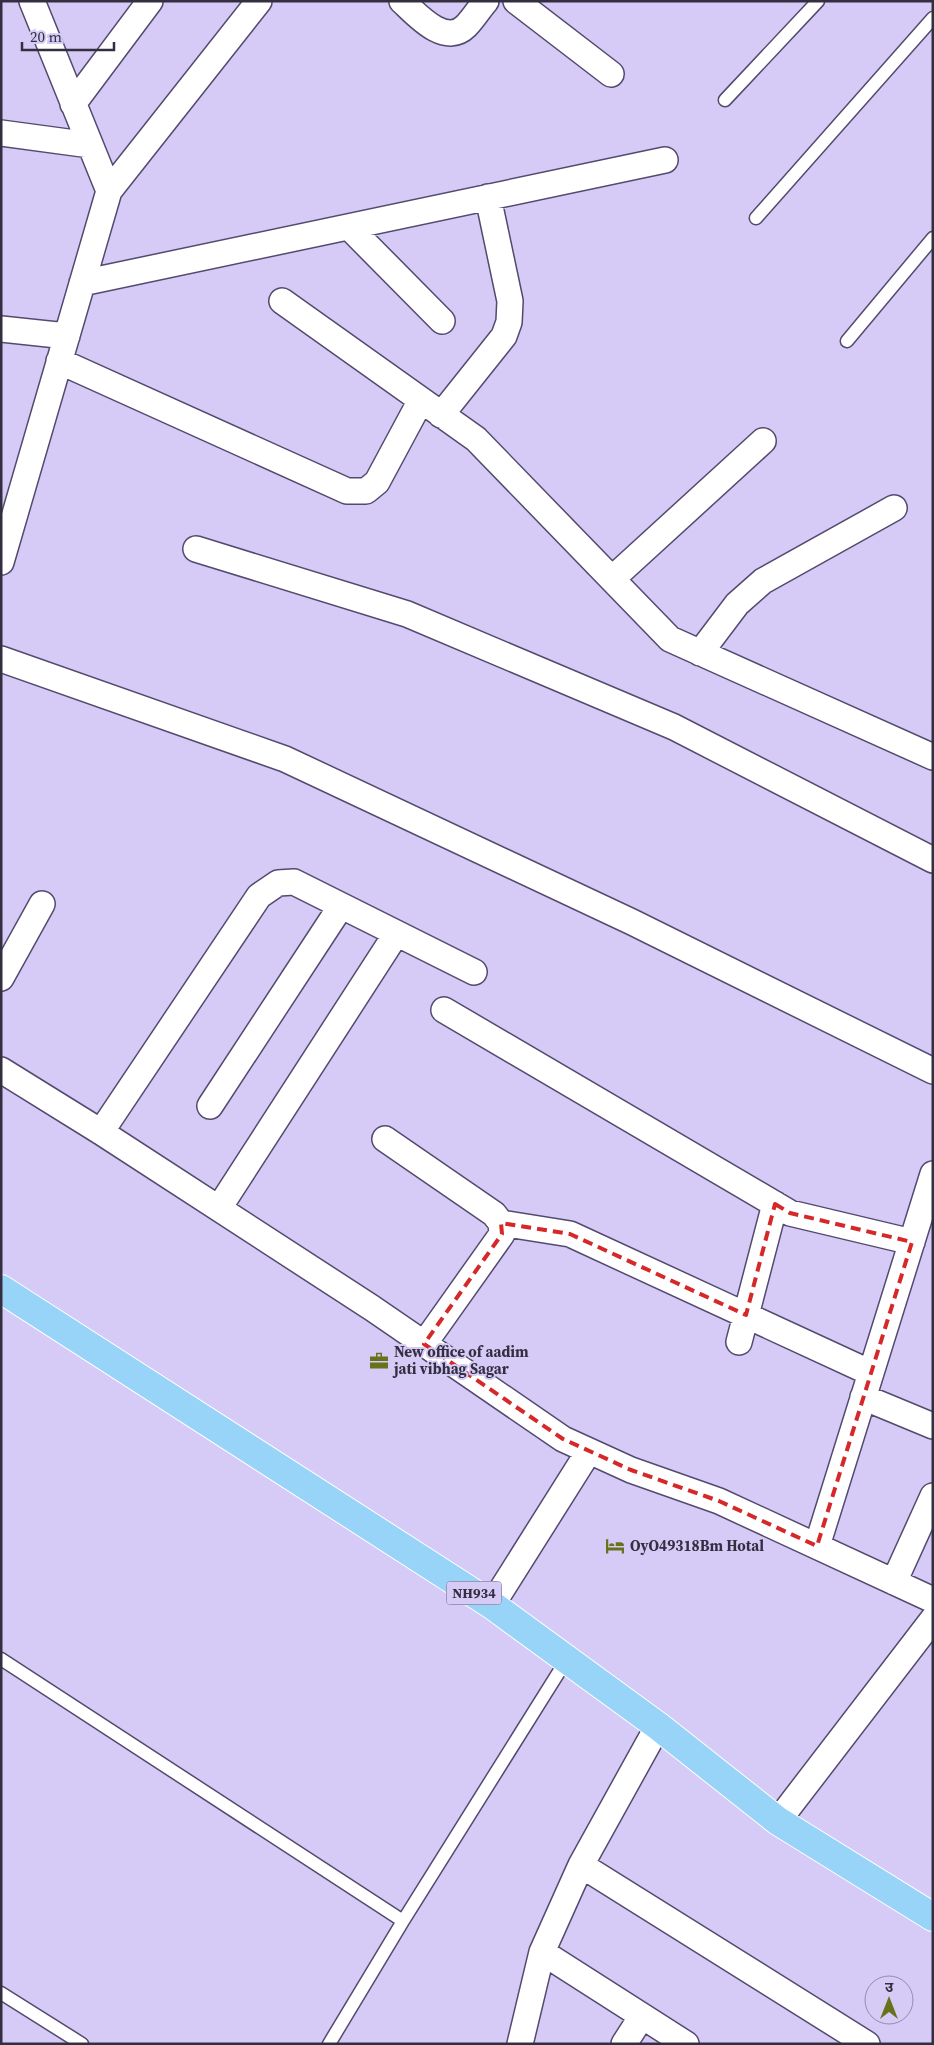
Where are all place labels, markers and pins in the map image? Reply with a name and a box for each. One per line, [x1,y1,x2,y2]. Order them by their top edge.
place label: New office of aadim jati vibhag Sagar [392,1341,529,1379]
office icon: New office of aadim jati vibhag Sagar [368,1350,390,1372]
hotel icon: OyO49318Bm Hotal [604,1535,626,1557]
place label: OyO49318Bm Hotal [630,1535,764,1556]

